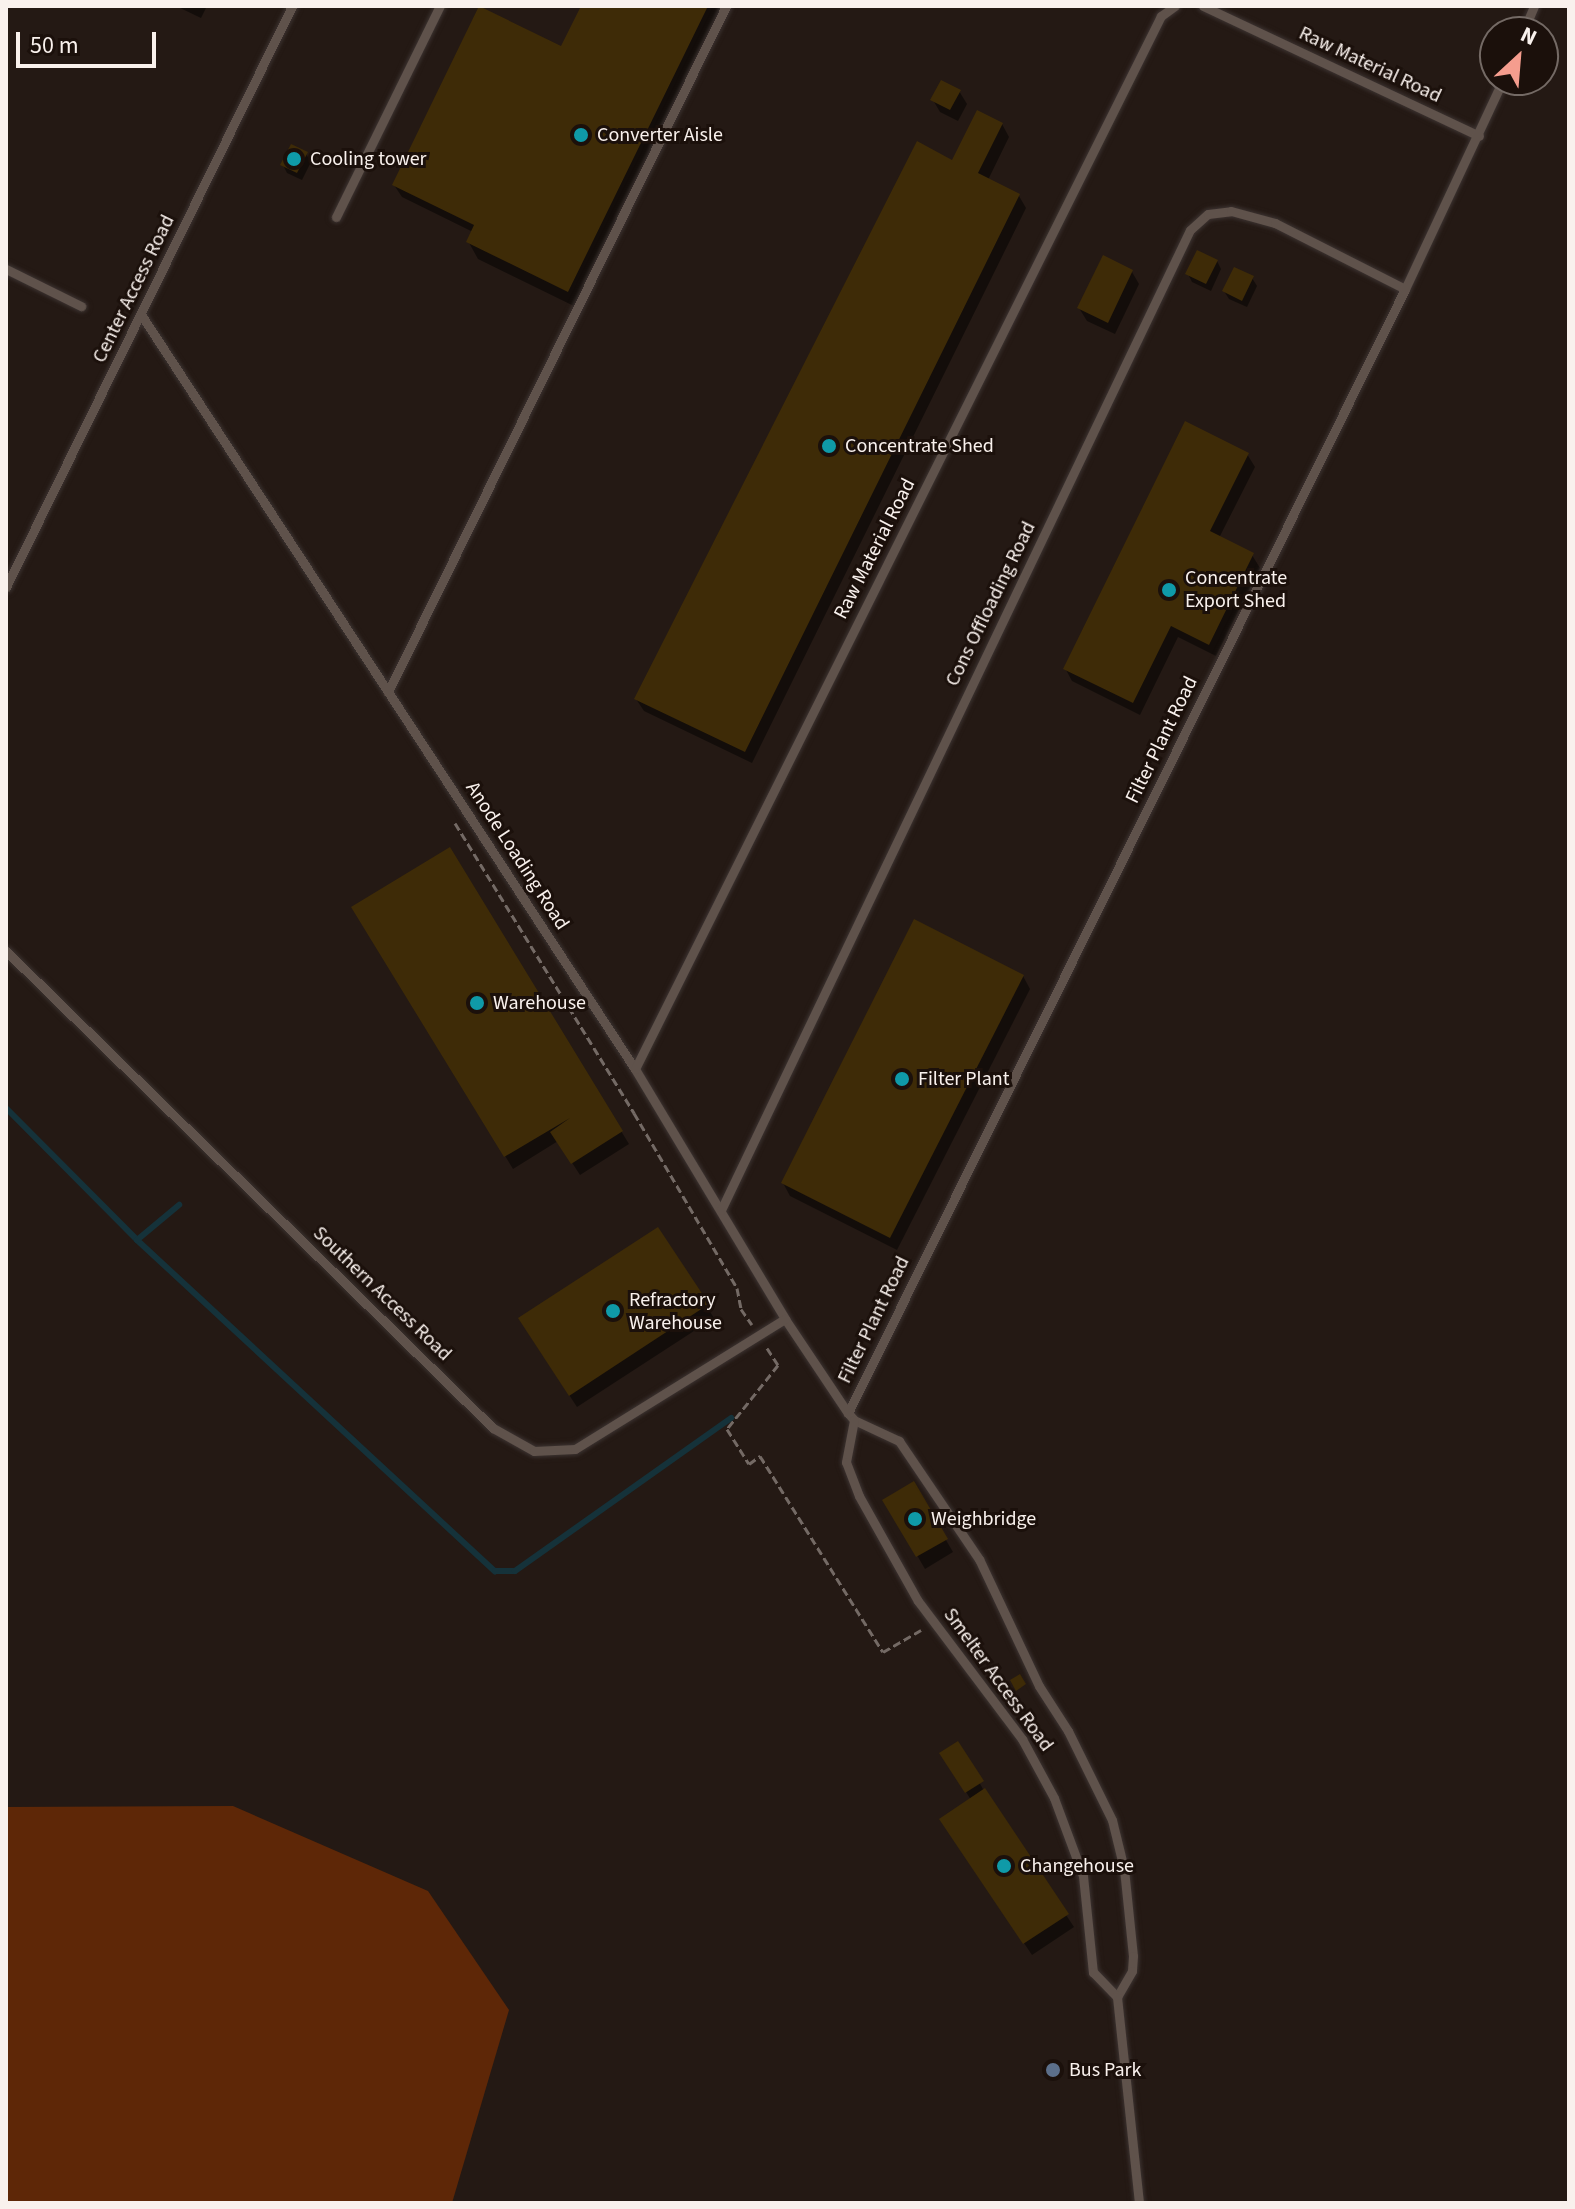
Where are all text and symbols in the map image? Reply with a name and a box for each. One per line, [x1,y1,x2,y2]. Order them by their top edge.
scale bar [20,16,160,66]
north arrow [1479,16,1559,96]
text: N [1515,19,1542,54]
street label: Raw Material Road [1295,21,1445,109]
text: 50 m [30,28,79,63]
place label: Converter Aisle [597,123,723,147]
marker: Converter Aisle [572,126,590,144]
place label: Cooling tower [310,147,427,171]
marker: Cooling tower [285,150,303,168]
street label: Center Access Road [88,211,180,367]
place label: Concentrate Shed [845,434,994,458]
marker: Concentrate Shed [820,437,838,455]
street label: Raw Material Road [829,475,921,623]
street label: Cons Offloading Road [941,518,1041,690]
place label: Concentrate Export Shed [1185,566,1287,613]
marker: Concentrate Export Shed [1160,581,1178,599]
street label: Filter Plant Road [1121,673,1203,807]
street label: Anode Loading Road [460,777,574,935]
place label: Warehouse [493,991,586,1015]
marker: Warehouse [468,994,486,1012]
place label: Filter Plant [918,1067,1009,1091]
marker: Filter Plant [893,1070,911,1088]
street label: Southern Access Road [308,1222,456,1366]
street label: Filter Plant Road [833,1253,915,1387]
place label: Refractory Warehouse [629,1288,722,1335]
marker: Refractory Warehouse [604,1302,622,1320]
place label: Weighbridge [931,1507,1036,1531]
marker: Weighbridge [906,1510,924,1528]
street label: Smelter Access Road [938,1604,1058,1756]
place label: Changehouse [1020,1854,1134,1878]
marker: Changehouse [995,1857,1013,1875]
place label: Bus Park [1069,2058,1141,2082]
marker: Bus Park [1044,2061,1062,2079]

